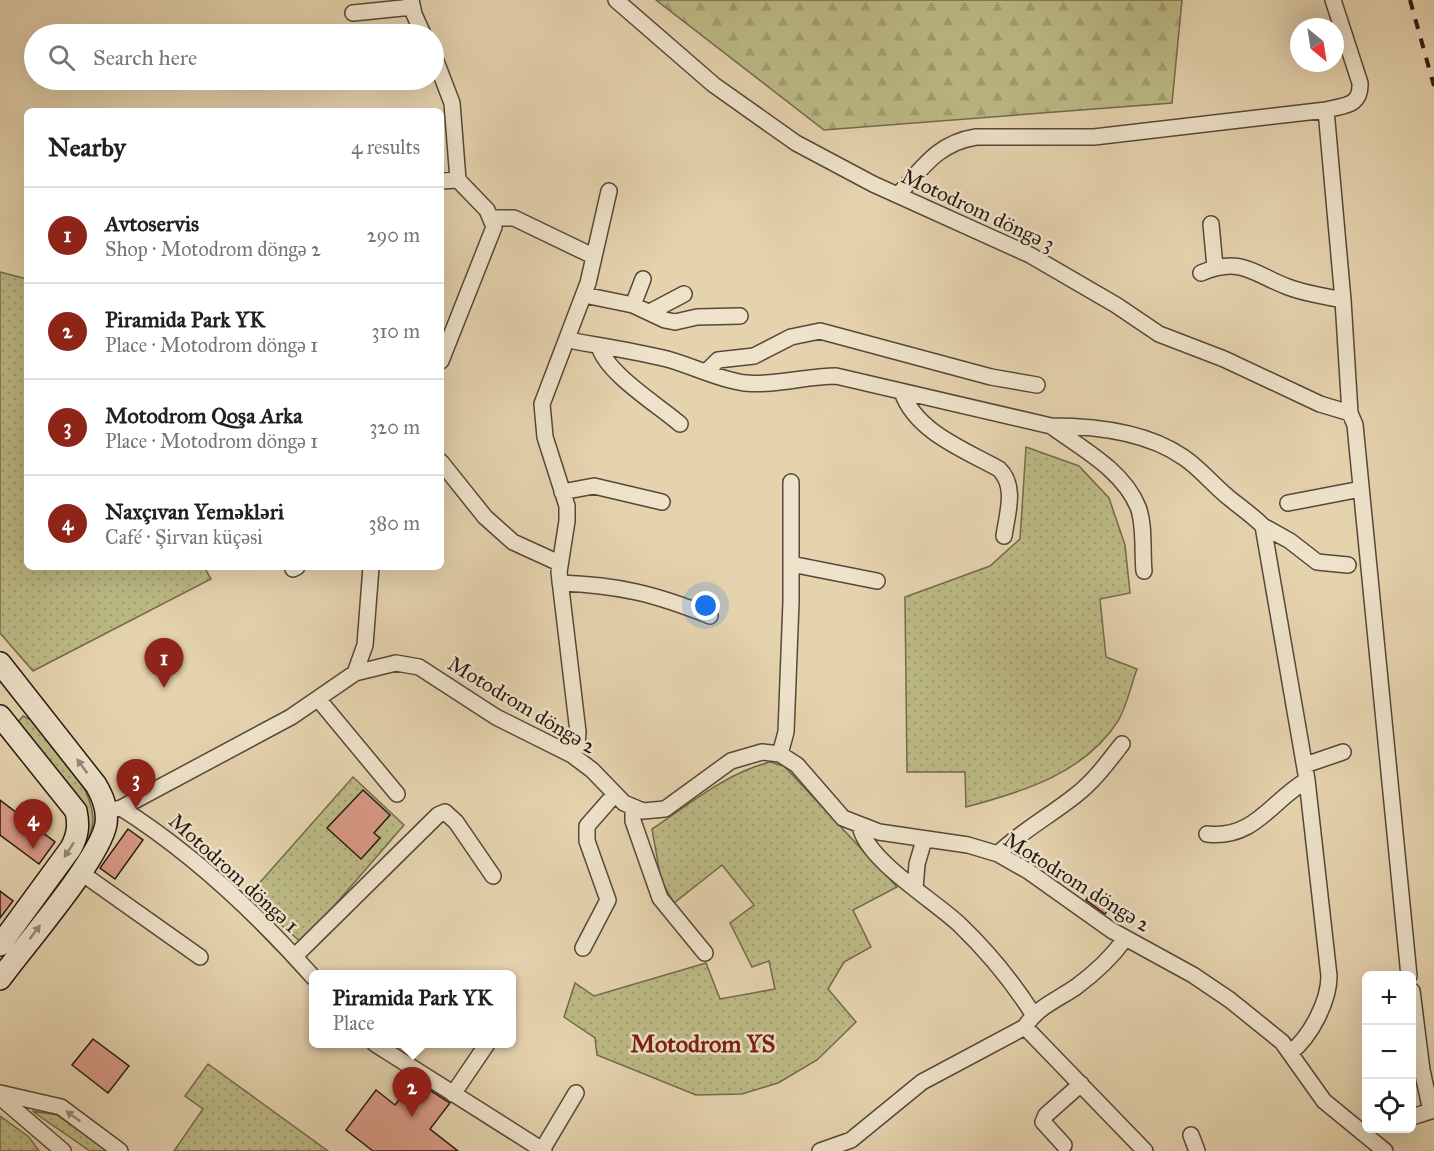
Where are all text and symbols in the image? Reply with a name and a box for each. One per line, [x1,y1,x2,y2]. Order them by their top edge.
north arrow [1290,18,1344,72]
search box [24,24,444,90]
icon: search [45,41,78,74]
text: Search here [93,44,197,71]
text: Nearby [48,131,126,163]
text: 4 results [351,135,420,159]
street label: Motodrom döngə 3 [897,163,1059,257]
text: Avtoservis [105,210,199,237]
text: 1 [64,223,71,247]
text: 290 m [367,223,420,247]
text: Shop · Motodrom döngə 2 [105,237,321,261]
text: Piramida Park YK [105,306,265,333]
text: 2 [63,319,72,343]
text: 310 m [371,319,420,343]
text: Place · Motodrom döngə 1 [105,333,318,357]
text: Motodrom Qoşa Arka [105,402,303,429]
text: 3 [64,415,72,439]
text: 320 m [369,415,420,439]
text: Place · Motodrom döngə 1 [105,429,318,453]
text: Naxçıvan Yeməkləri [105,498,284,525]
text: 4 [62,511,73,535]
text: 380 m [369,511,420,535]
text: Café · Şirvan küçəsi [105,525,263,549]
your location [691,591,720,620]
pin: 1 [144,638,184,688]
street label: Motodrom döngə 2 [443,651,601,760]
one-way arrow [76,758,88,774]
pin: 3 [116,760,156,809]
pin: 4 [14,800,52,849]
street label: Motodrom döngə 1 [164,808,304,938]
street label: Motodrom döngə 2 [999,826,1156,938]
one-way arrow [63,842,74,859]
one-way arrow [29,924,41,940]
popup [309,970,516,1048]
map controls [1362,971,1416,1133]
button: + [1362,971,1416,1025]
text: Piramida Park YK [332,984,493,1011]
text: Place [332,1011,375,1035]
button: − [1362,1025,1416,1079]
district label: Motodrom YS [631,1029,776,1059]
pin: 2 [392,1068,432,1117]
button: locate [1362,1079,1416,1133]
one-way arrow [66,1110,82,1122]

